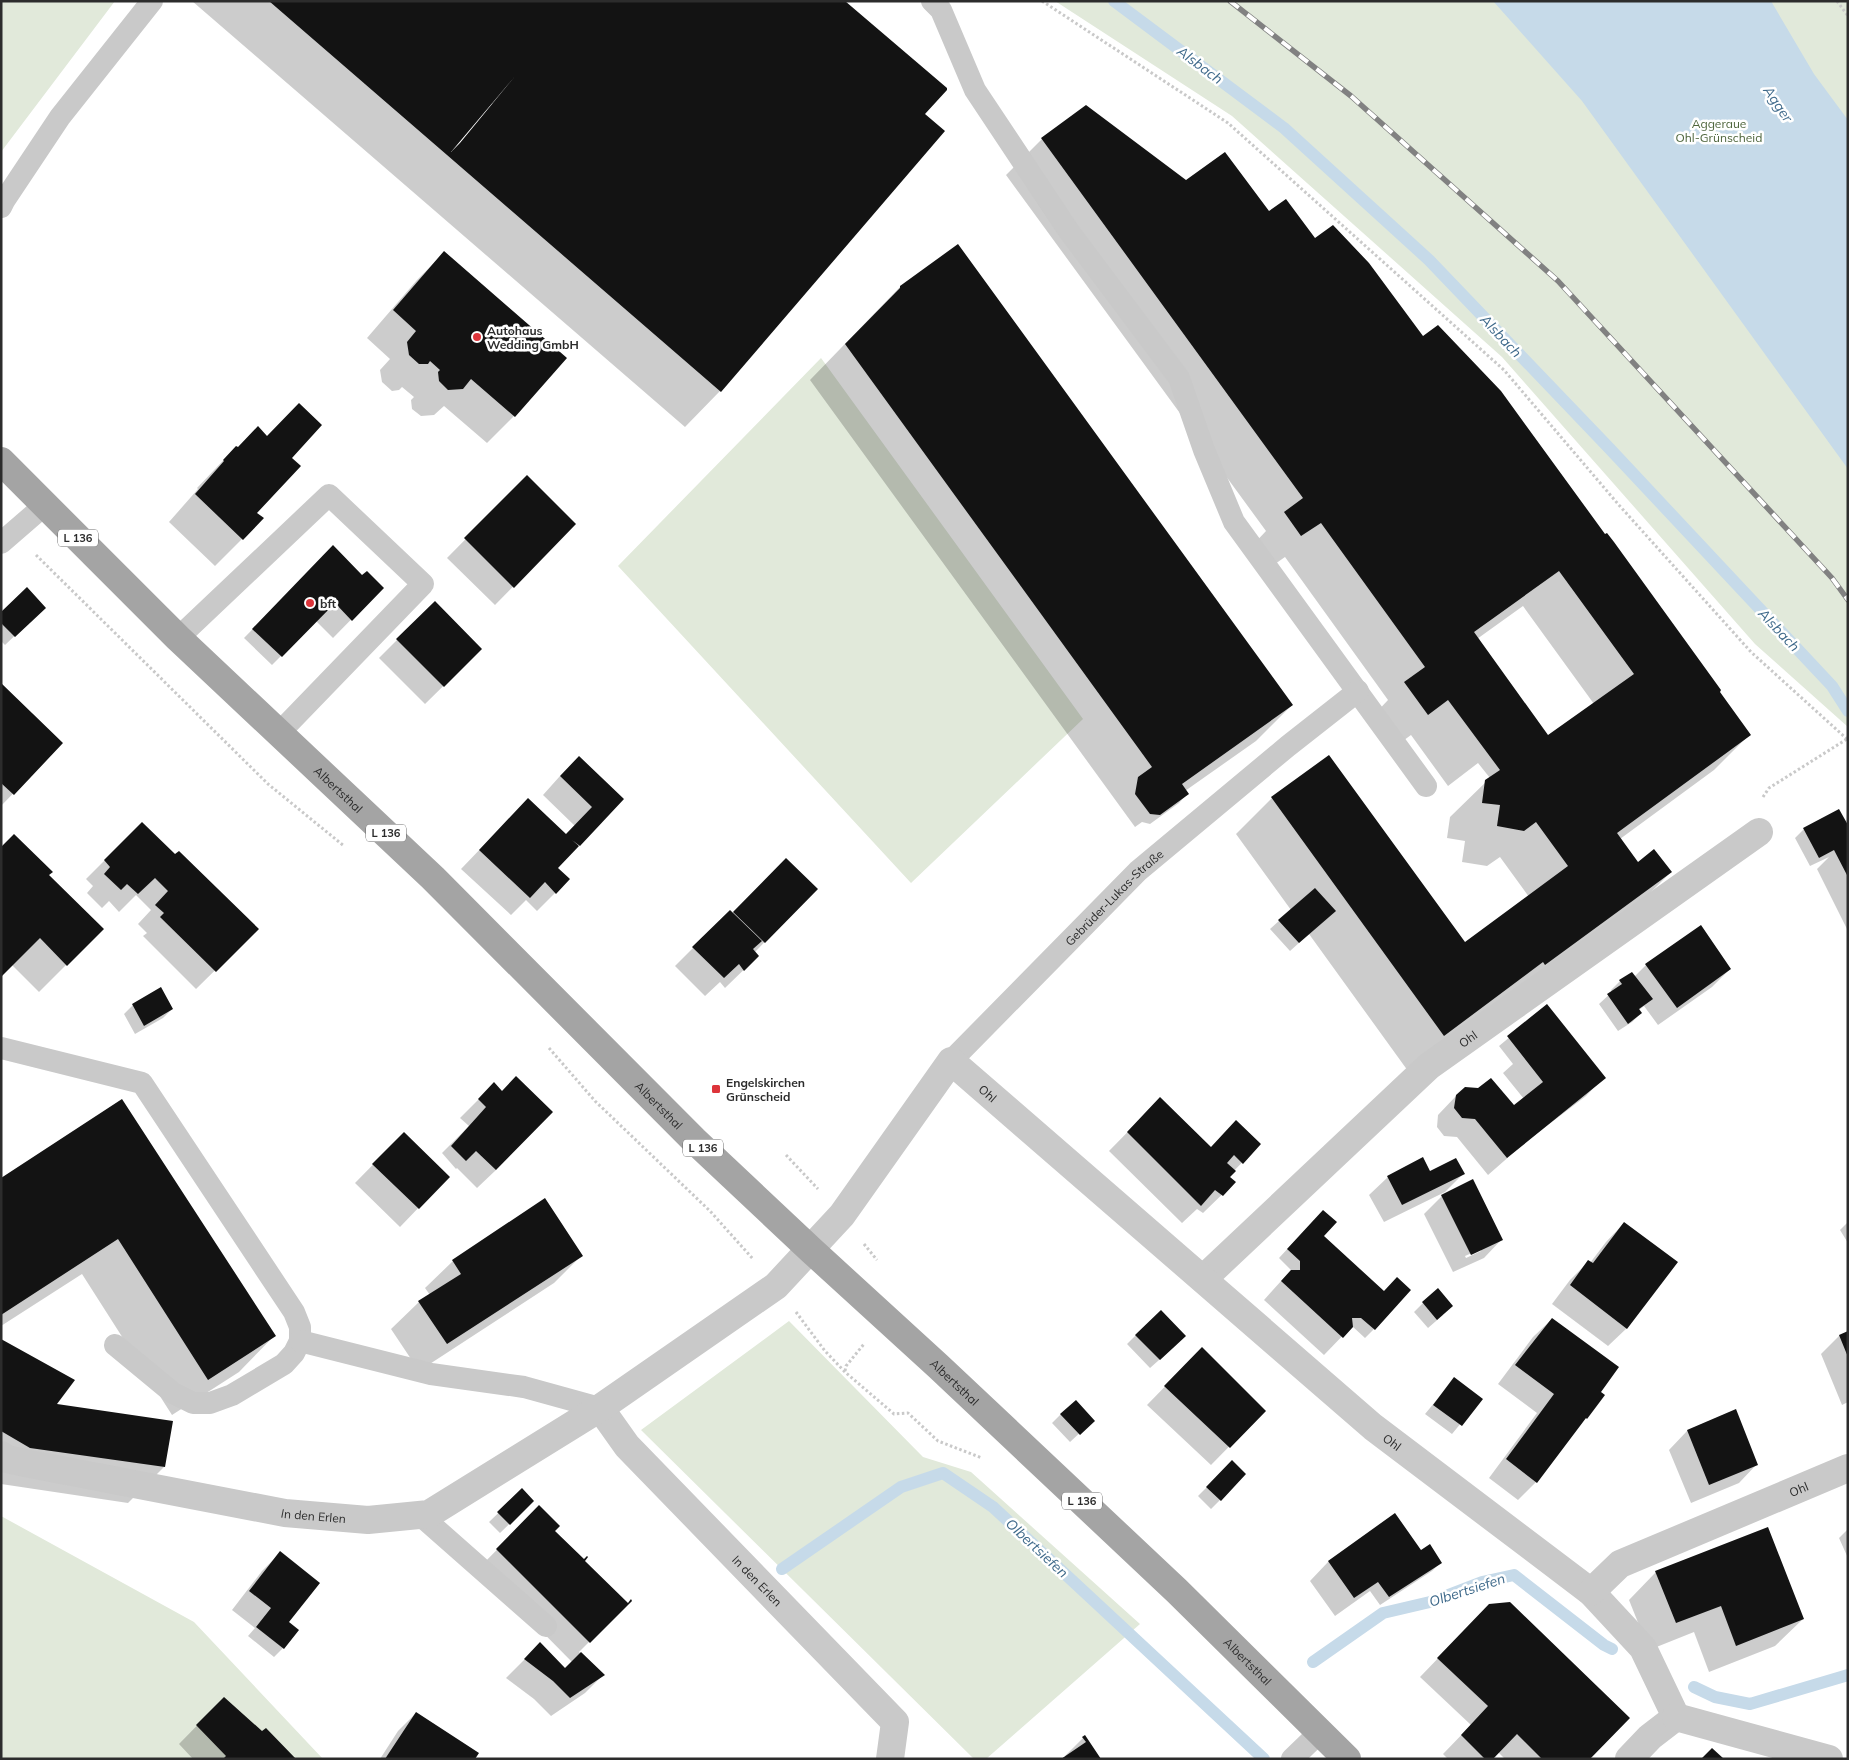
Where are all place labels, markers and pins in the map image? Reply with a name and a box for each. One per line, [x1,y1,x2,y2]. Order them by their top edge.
place label: Autohaus Wedding GmbH [487,323,579,352]
marker: Autohaus Wedding GmbH [471,331,483,343]
place label: bft [320,596,336,611]
marker: bft [304,597,316,609]
place label: Engelskirchen Grünscheid [726,1075,805,1104]
marker: Engelskirchen Grünscheid [710,1083,722,1095]

